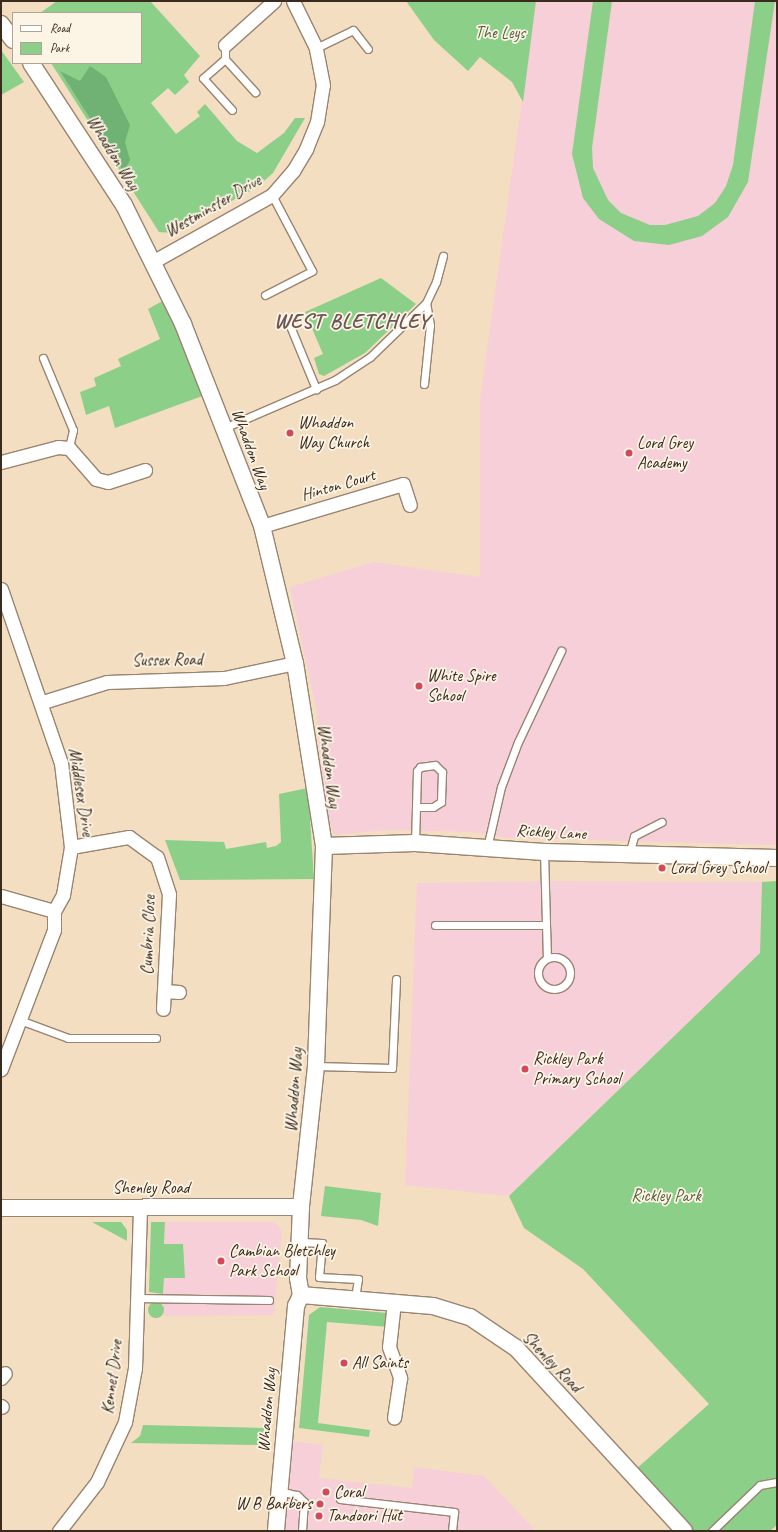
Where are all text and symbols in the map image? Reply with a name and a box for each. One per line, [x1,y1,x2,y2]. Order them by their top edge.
legend [12,12,142,64]
text: Road [50,20,70,36]
park label: The Leys [475,23,525,43]
text: Park [50,40,69,56]
street label: Whaddon Way [82,112,144,194]
street label: Westminster Drive [161,170,265,242]
district label: WEST BLETCHLEY [274,308,430,334]
street label: Whaddon Way [227,406,275,492]
place label: Whaddon Way Church [298,413,370,453]
marker: Whaddon Way Church [285,428,295,438]
place label: Lord Grey Academy [637,433,693,473]
marker: Lord Grey Academy [624,448,634,458]
street label: Hinton Court [299,465,377,505]
street label: Sussex Road [132,649,202,671]
place label: White Spire School [427,666,496,706]
marker: White Spire School [414,681,424,691]
street label: Whaddon Way [313,723,345,809]
street label: Middlesex Drive [64,746,98,838]
street label: Rickley Lane [515,820,587,844]
place label: Lord Grey School [670,858,767,878]
marker: Lord Grey School [657,863,667,873]
street label: Cumbria Close [136,895,160,975]
street label: Whaddon Way [281,1047,307,1133]
place label: Rickley Park Primary School [533,1049,620,1089]
marker: Rickley Park Primary School [520,1064,530,1074]
street label: Shenley Road [113,1178,189,1198]
park label: Rickley Park [631,1186,701,1206]
place label: Cambian Bletchley Park School [229,1241,335,1281]
marker: Cambian Bletchley Park School [216,1256,226,1266]
street label: Shenley Road [518,1327,586,1397]
street label: Kennet Drive [97,1339,127,1415]
place label: All Saints [352,1353,408,1373]
marker: All Saints [339,1358,349,1368]
street label: Whaddon Way [253,1367,281,1453]
place label: Coral [334,1482,364,1502]
marker: Coral [321,1487,331,1497]
place label: W B Barbers [235,1494,312,1514]
marker: W B Barbers [315,1499,325,1509]
place label: Tandoori Hut [327,1506,402,1526]
marker: Tandoori Hut [314,1511,324,1521]

